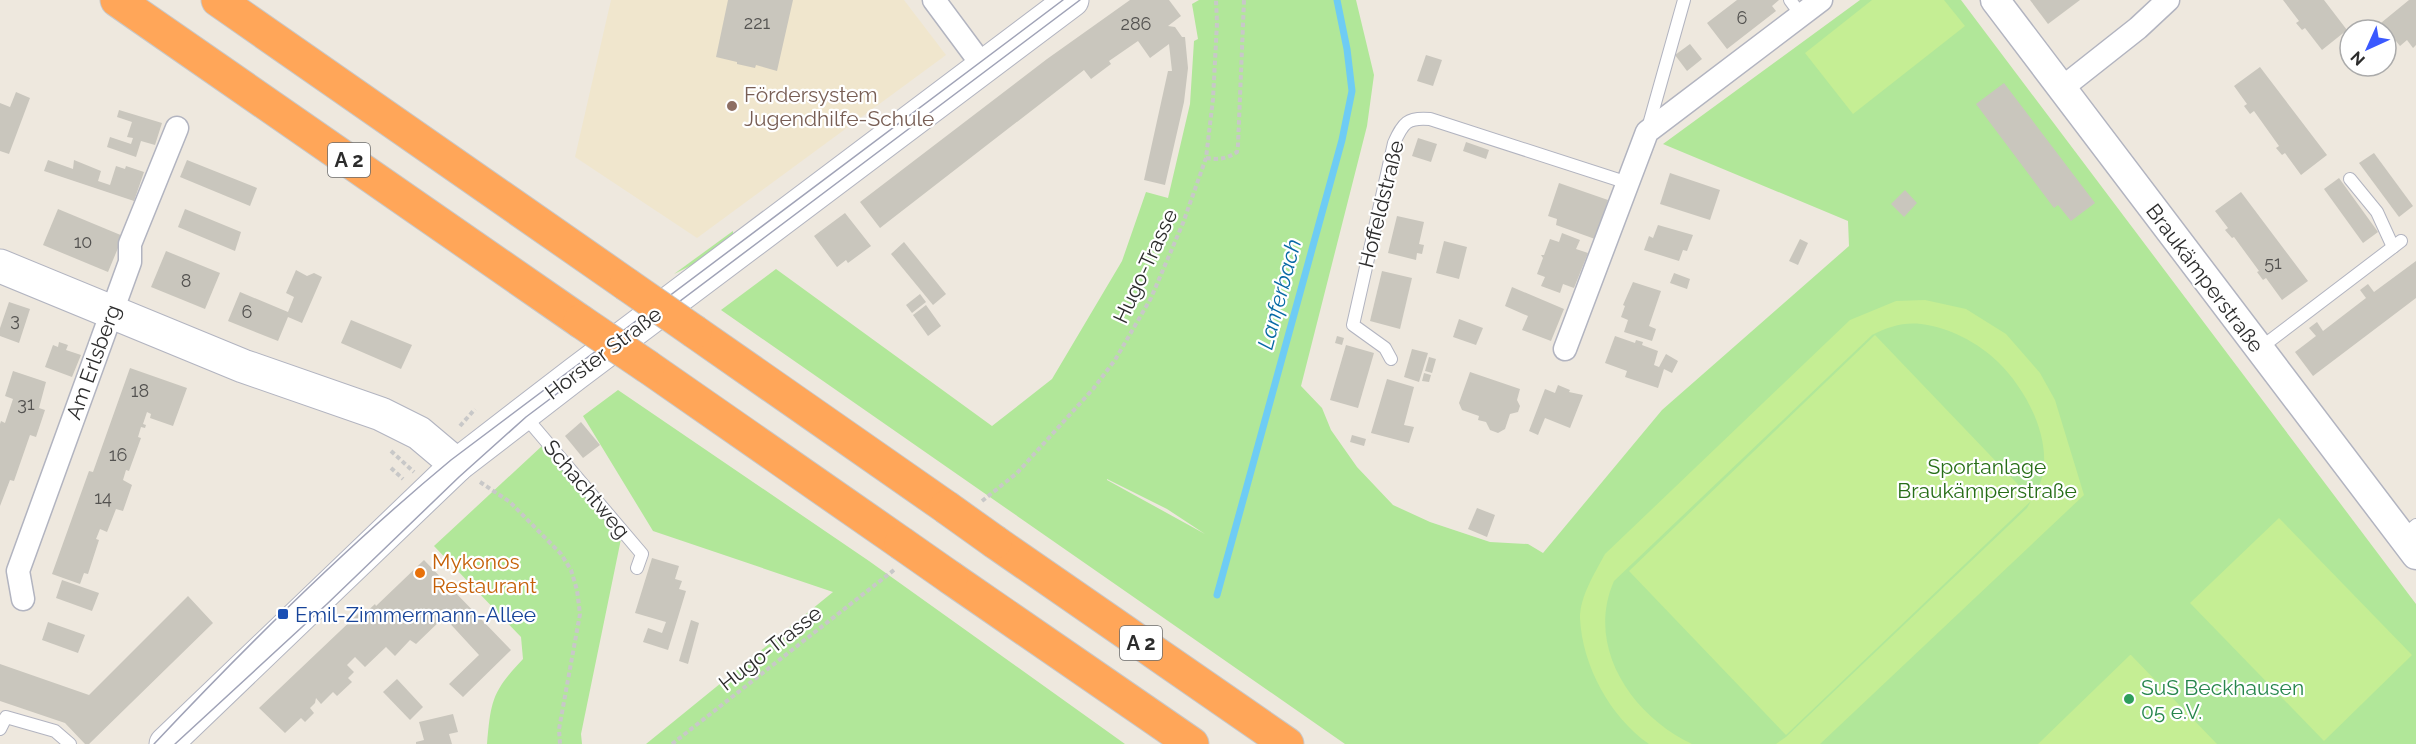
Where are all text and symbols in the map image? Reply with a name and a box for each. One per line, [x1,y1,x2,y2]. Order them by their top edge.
house number: 6 [1737,7,1748,28]
house number: 221 [744,12,771,33]
house number: 286 [1121,13,1152,34]
north arrow [2338,18,2398,78]
text: N [2347,47,2369,69]
place label: Fördersystem Jugendhilfe-Schule [744,82,934,131]
marker: Fördersystem Jugendhilfe-Schule [725,99,739,113]
street label: Hoffeldstraße [1353,138,1409,270]
road number: A 2 [328,143,370,177]
street label: Braukämperstraße [2141,199,2269,357]
street label: Hugo-Trasse [1108,205,1182,327]
house number: 10 [74,231,92,252]
water label: Lanferbach [1252,236,1306,352]
house number: 51 [2264,252,2282,273]
house number: 8 [181,270,191,291]
street label: Am Erlsberg [61,301,125,423]
house number: 6 [242,301,253,322]
street label: Horster Straße [540,301,666,405]
house number: 3 [10,309,20,330]
house number: 18 [131,380,149,401]
house number: 31 [17,393,35,414]
street label: Schachtweg [539,435,635,543]
house number: 16 [109,444,127,465]
park label: Sportanlage Braukämperstraße [1897,454,2077,503]
house number: 14 [94,487,112,508]
place label: Mykonos Restaurant [432,549,537,598]
marker: Mykonos Restaurant [413,566,427,580]
street label: Hugo-Trasse [714,600,826,696]
place label: Emil-Zimmermann-Allee [295,602,536,627]
marker: Emil-Zimmermann-Allee [276,607,290,621]
road number: A 2 [1120,626,1162,660]
place label: SuS Beckhausen 05 e.V. [2141,675,2304,724]
marker: SuS Beckhausen 05 e.V. [2122,692,2136,706]

